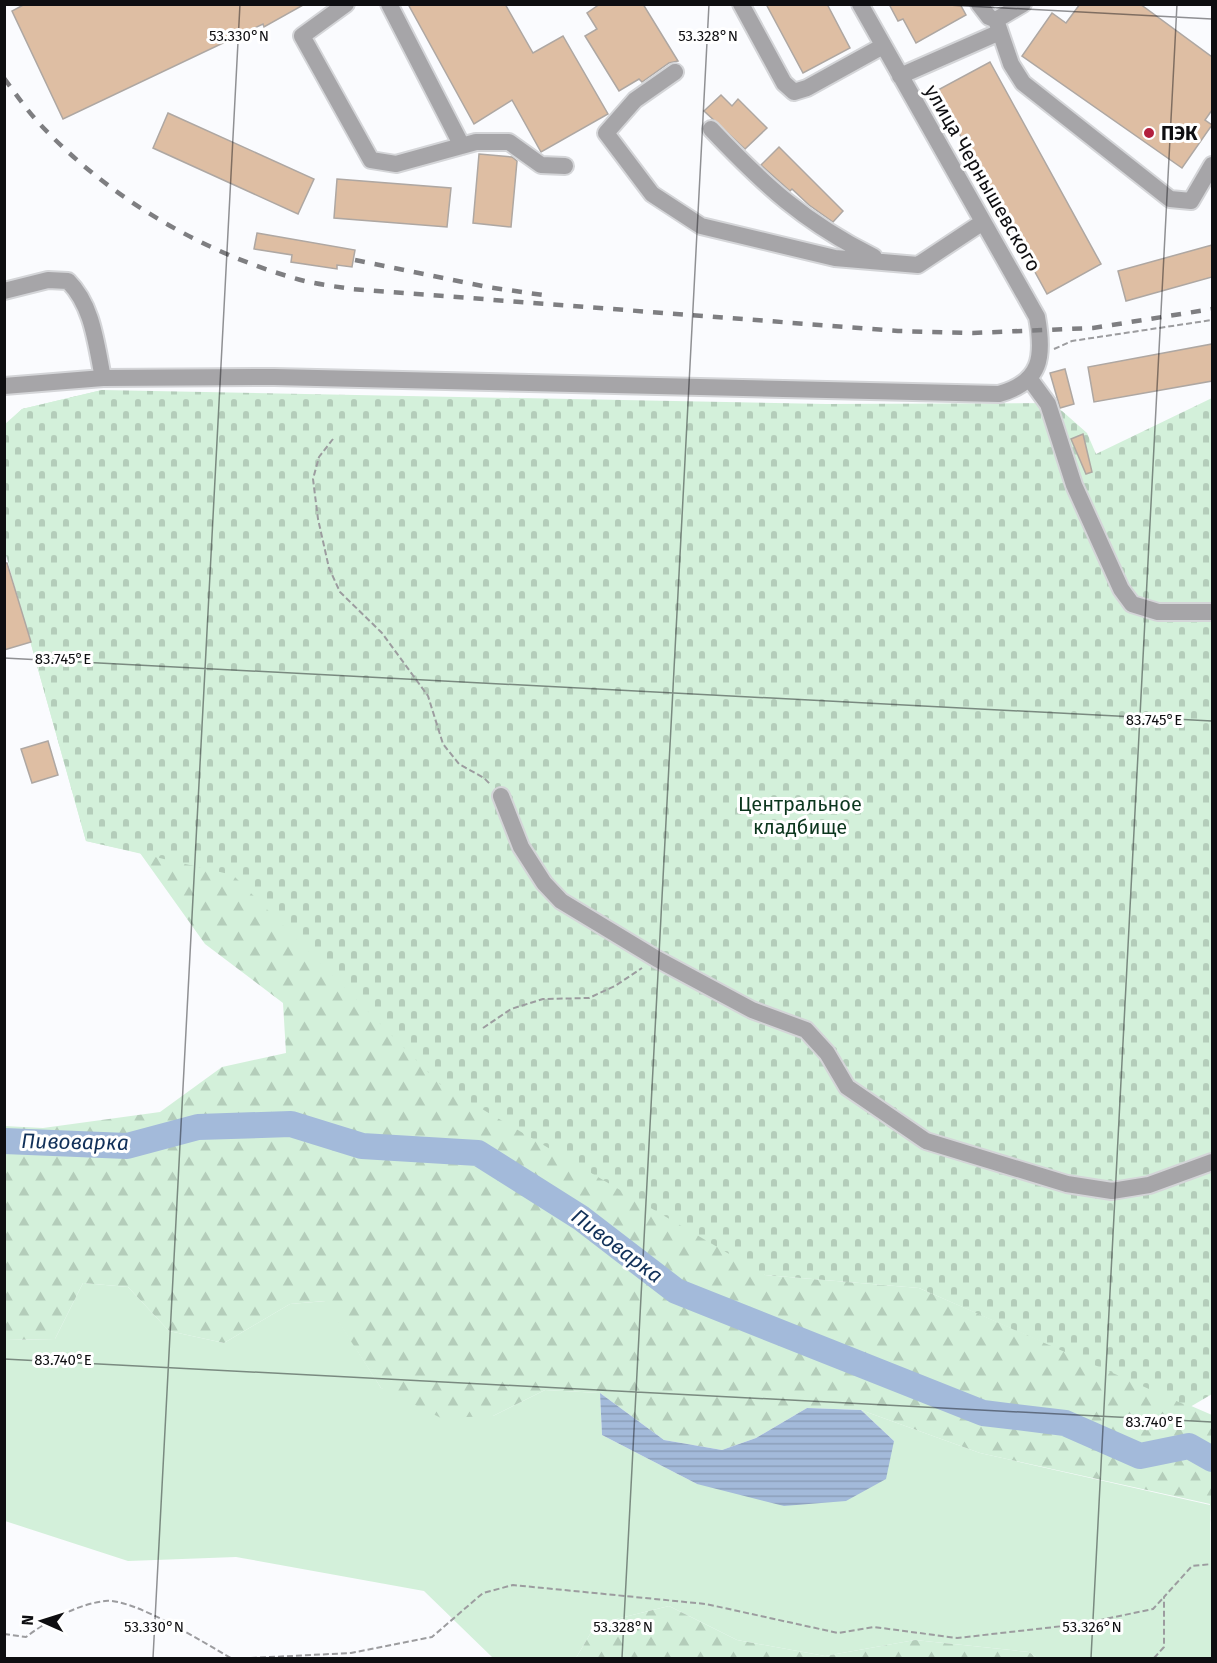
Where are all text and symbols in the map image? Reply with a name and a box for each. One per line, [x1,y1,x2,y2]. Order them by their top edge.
text: 53.330°N [209,27,269,45]
text: 53.328°N [678,27,738,45]
street label: улица Чернышевского [920,80,1046,276]
place label: ПЭК [1161,121,1198,145]
marker: ПЭК [1142,126,1156,140]
text: 83.745°E [35,650,91,668]
text: 83.745°E [1126,711,1182,729]
park label: Центральное кладбище [738,792,862,839]
water label: Пивоварка [21,1128,129,1156]
water label: Пивоварка [566,1203,668,1289]
text: 83.740°E [34,1351,92,1369]
text: 83.740°E [1125,1413,1183,1431]
north arrow [12,1591,72,1651]
text: N [18,1614,37,1626]
text: 53.330°N [124,1618,184,1636]
text: 53.328°N [593,1618,653,1636]
text: 53.326°N [1062,1618,1122,1636]

